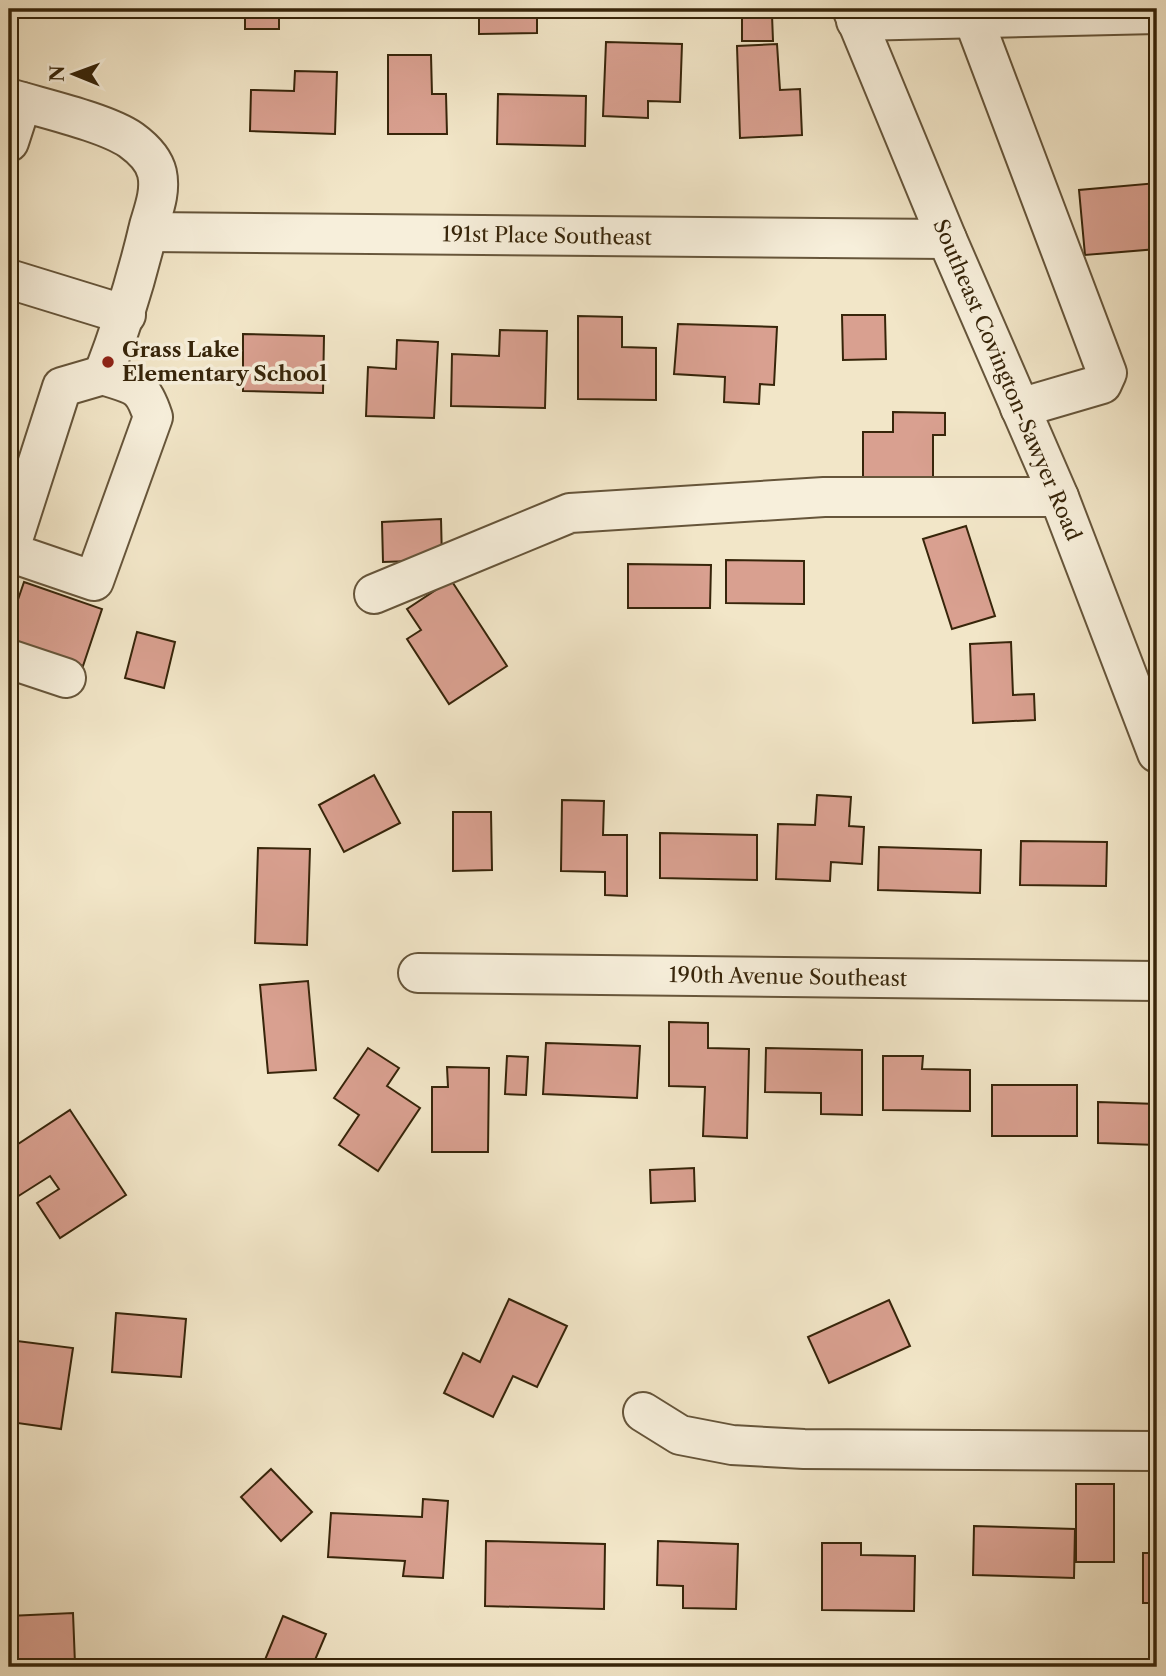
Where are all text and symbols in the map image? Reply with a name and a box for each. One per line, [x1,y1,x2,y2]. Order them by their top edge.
north arrow [38,38,108,108]
text: N [46,65,69,82]
street label: Southeast Covington-Sawyer Road [928,215,1087,544]
street label: 191st Place Southeast [442,221,653,250]
place label: Grass Lake Elementary School [122,337,327,386]
marker: Grass Lake Elementary School [100,354,116,370]
street label: 190th Avenue Southeast [669,962,908,991]

